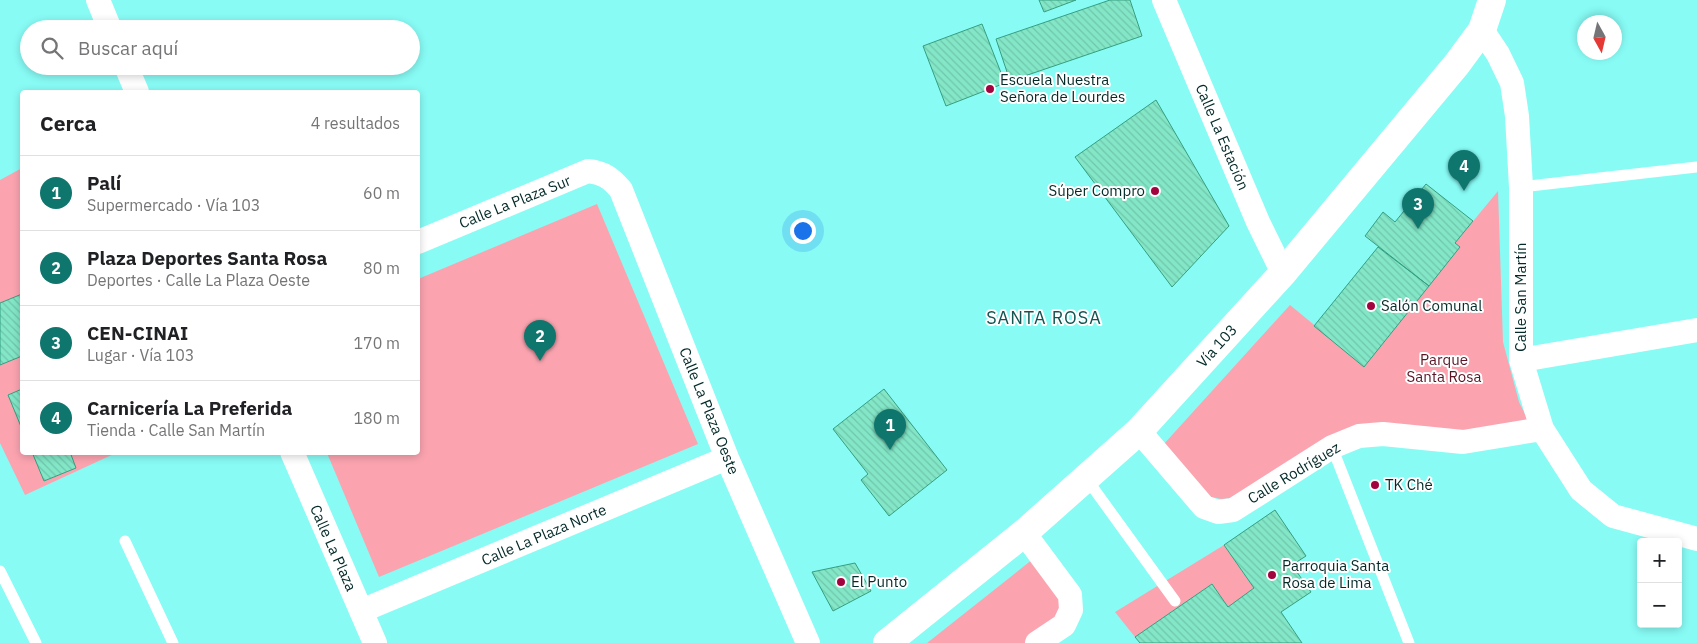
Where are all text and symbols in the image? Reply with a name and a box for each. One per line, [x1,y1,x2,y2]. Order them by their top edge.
north arrow [1577,15,1622,60]
search box [20,20,420,75]
icon: search [38,34,66,62]
text: Buscar aquí [78,36,178,60]
place label: Escuela Nuestra Señora de Lourdes [1000,70,1125,106]
street label: Calle La Estación [1192,81,1253,193]
marker: Escuela Nuestra Señora de Lourdes [984,83,996,95]
text: Cerca [40,109,97,137]
text: 4 resultados [311,113,400,133]
pin: 4 [1448,150,1480,191]
street label: Calle La Plaza Sur [456,170,574,233]
text: Palí [87,171,121,195]
place label: Súper Compro [1048,181,1145,200]
text: 1 [51,183,61,203]
text: 60 m [363,183,400,203]
marker: Súper Compro [1149,185,1161,197]
pin: 3 [1402,188,1434,229]
text: Supermercado · Vía 103 [87,195,260,215]
your location [790,218,816,244]
street label: Calle San Martín [1511,242,1530,352]
text: Plaza Deportes Santa Rosa [87,246,327,270]
text: 2 [51,258,61,278]
text: 80 m [363,258,400,278]
text: Deportes · Calle La Plaza Oeste [87,270,310,290]
place label: Salón Comunal [1381,296,1482,315]
marker: Salón Comunal [1365,300,1377,312]
district label: SANTA ROSA [986,306,1102,329]
pin: 2 [524,320,556,361]
street label: Vía 103 [1192,320,1241,371]
text: CEN-CINAI [87,321,188,345]
text: 3 [51,333,61,353]
text: 170 m [353,333,400,353]
street label: Calle La Plaza Oeste [675,344,744,477]
text: Lugar · Vía 103 [87,345,194,365]
park label: Parque Santa Rosa [1406,350,1482,386]
text: Carnicería La Preferida [87,396,292,420]
text: 4 [51,408,61,428]
text: 180 m [353,408,400,428]
pin: 1 [874,409,906,450]
text: Tienda · Calle San Martín [87,420,265,440]
street label: Calle Rodríguez [1244,438,1343,508]
place label: TK Ché [1385,475,1433,494]
marker: TK Ché [1369,479,1381,491]
street label: Calle La Plaza Norte [478,500,609,569]
street label: Calle La Plaza [306,502,361,594]
map controls [1637,538,1682,628]
button: + [1637,538,1682,583]
place label: Parroquia Santa Rosa de Lima [1282,556,1389,592]
marker: Parroquia Santa Rosa de Lima [1266,569,1278,581]
place label: El Punto [851,572,907,591]
marker: El Punto [835,576,847,588]
button: − [1637,583,1682,628]

